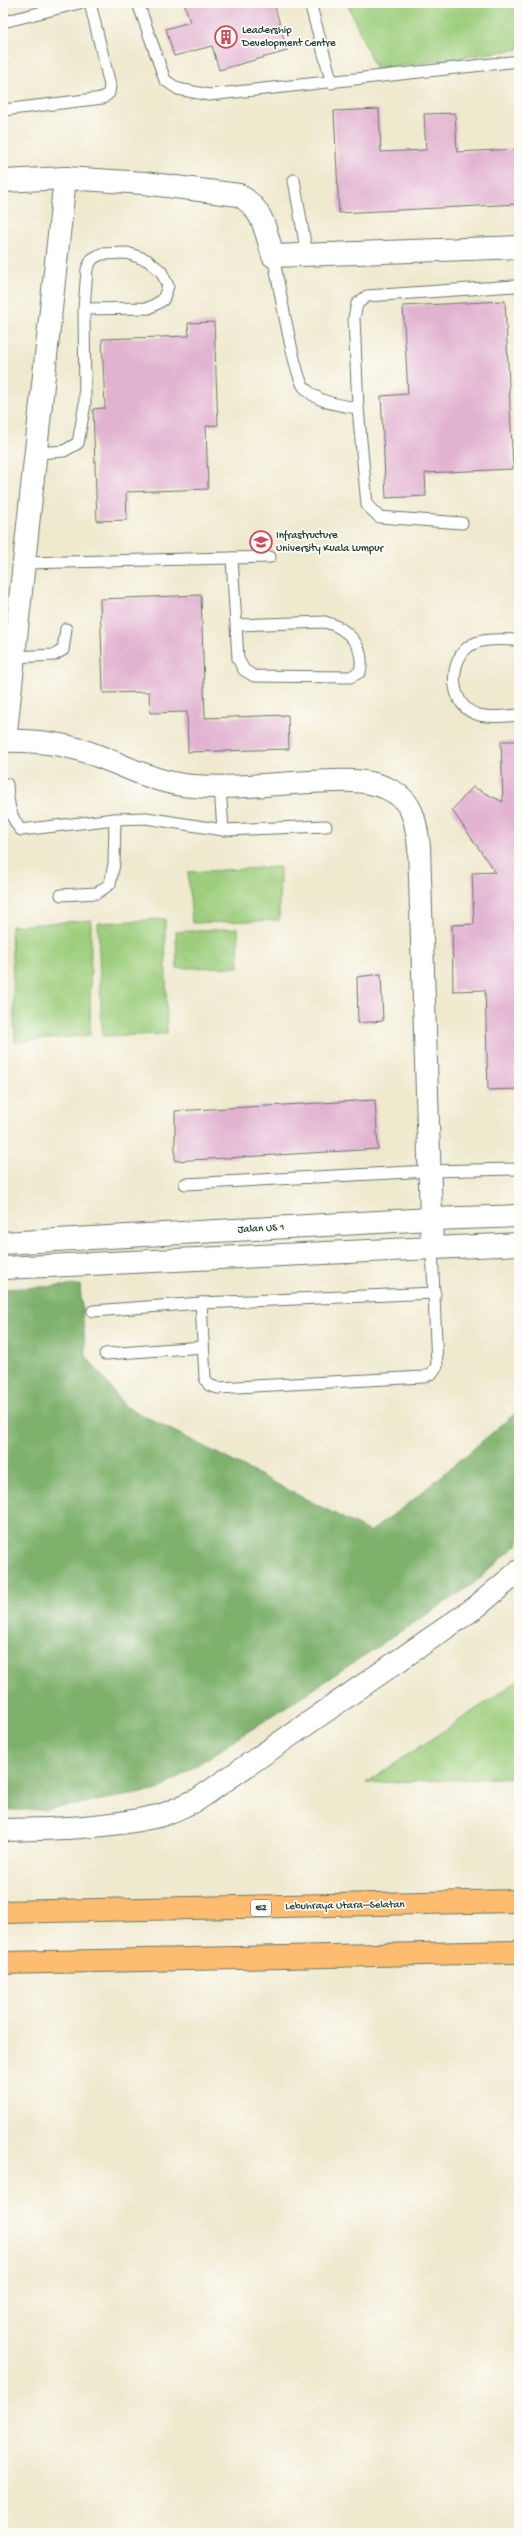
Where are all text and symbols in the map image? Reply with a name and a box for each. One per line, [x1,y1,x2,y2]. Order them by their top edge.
building icon: Leadership Development Centre [213,24,239,50]
place label: Leadership Development Centre [241,25,336,50]
school or university icon: Infrastructure University Kuala Lumpur [248,529,274,555]
place label: Infrastructure University Kuala Lumpur [276,529,384,555]
street label: Jalan US 1 [237,1222,285,1236]
street label: Lebuhraya Utara–Selatan [285,1899,406,1913]
road number: E2 [251,1900,271,1916]

